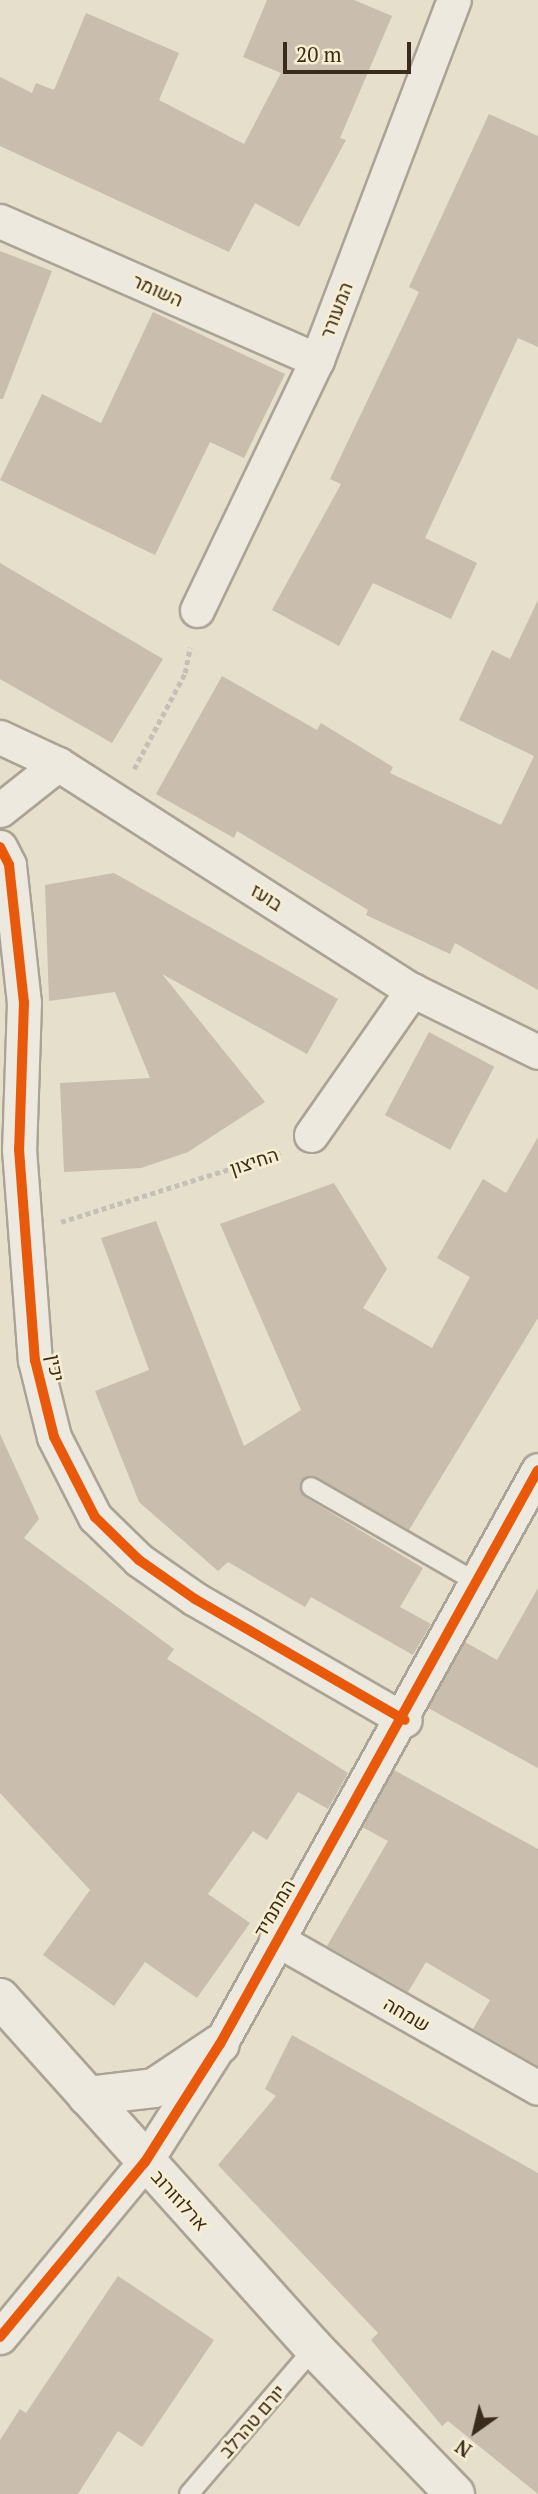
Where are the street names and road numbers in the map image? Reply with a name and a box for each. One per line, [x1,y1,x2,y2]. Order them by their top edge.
street label: השומר [129,269,187,311]
street label: המעורר [315,279,357,341]
street label: בועז [247,878,287,916]
street label: החיצון [227,1142,281,1180]
street label: יכין [42,1353,70,1383]
street label: המתמיד [248,1875,300,1941]
street label: שמחה [380,1992,434,2036]
street label: ארלוזורוב [147,2165,213,2235]
street label: יורם טהרלב [214,2380,290,2462]

